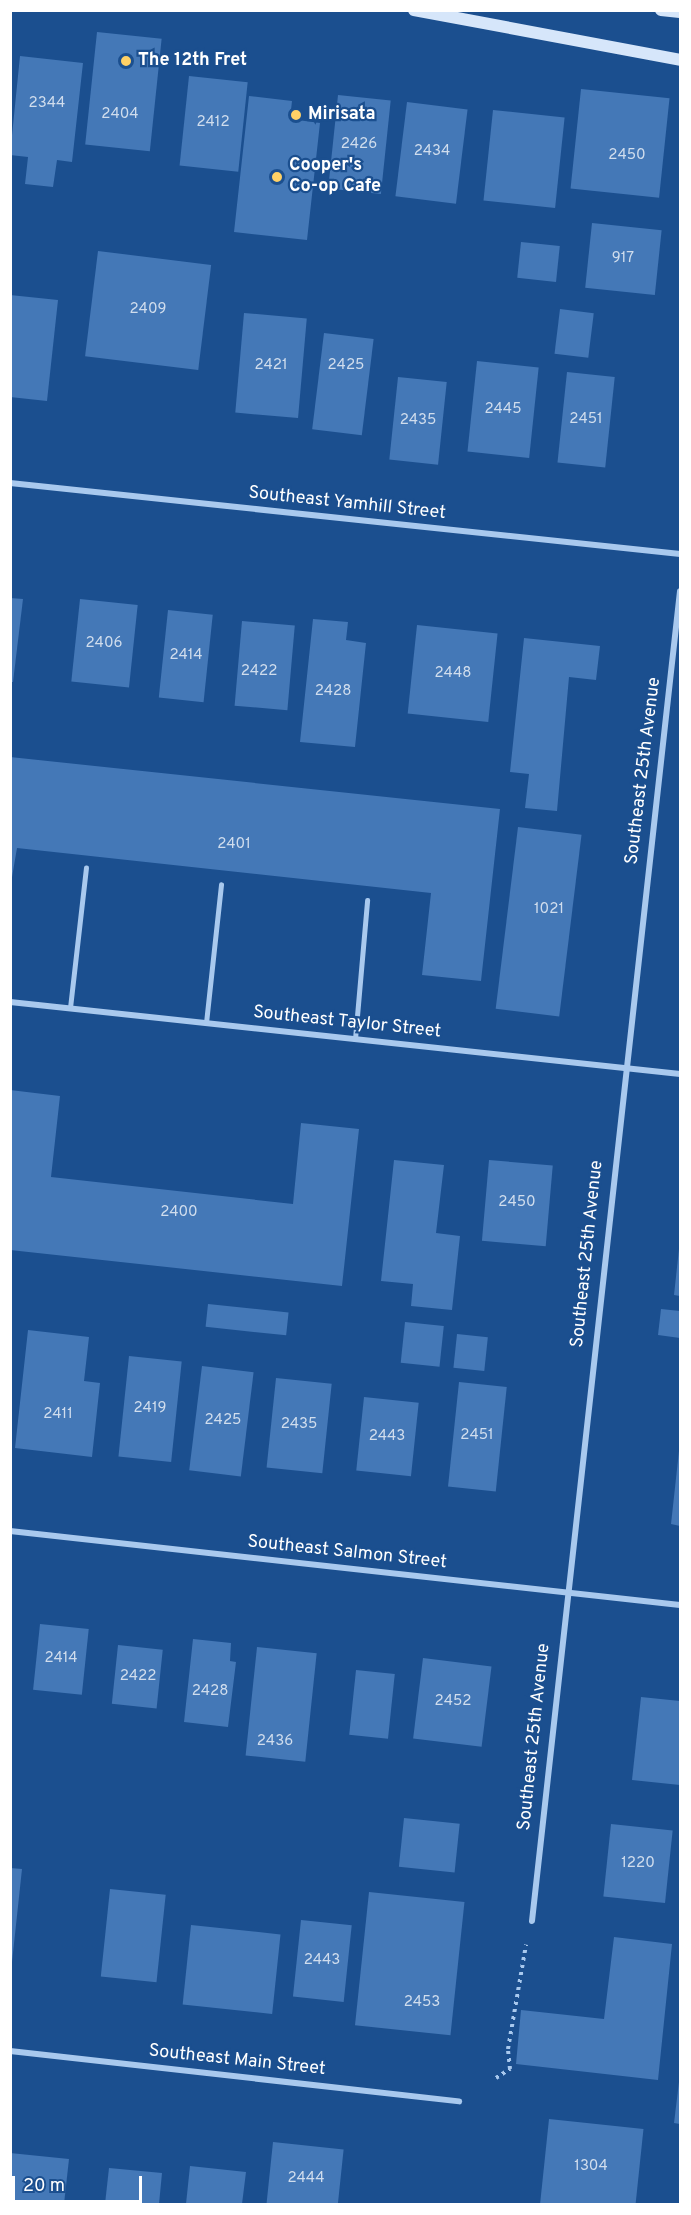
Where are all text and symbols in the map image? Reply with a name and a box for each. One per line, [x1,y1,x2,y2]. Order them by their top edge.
place label: The 12th Fret [138,50,247,72]
marker: The 12th Fret [119,54,133,68]
house number: 2344 [29,95,65,113]
place label: Mirisata [308,104,376,126]
house number: 2404 [101,106,139,124]
marker: Mirisata [289,108,303,122]
house number: 2412 [196,114,230,132]
house number: 2426 [341,136,377,154]
house number: 2434 [414,143,450,161]
house number: 2450 [608,147,646,165]
place label: Cooper's Co-op Cafe [289,156,381,198]
marker: Cooper's Co-op Cafe [270,170,284,184]
house number: 917 [612,250,634,268]
house number: 2409 [130,301,166,319]
house number: 2421 [254,357,288,375]
house number: 2425 [328,357,364,375]
house number: 2445 [485,401,521,419]
house number: 2451 [569,411,603,429]
house number: 2435 [400,412,436,430]
street label: Southeast Yamhill Street [247,483,447,525]
house number: 2406 [86,635,122,653]
house number: 2414 [170,647,202,665]
house number: 2422 [241,663,277,681]
house number: 2448 [435,665,471,683]
street label: Southeast 25th Avenue [622,676,666,866]
house number: 2428 [315,683,351,701]
house number: 2401 [217,836,251,854]
house number: 1021 [534,901,564,919]
street label: Southeast Taylor Street [252,1002,442,1044]
street label: Southeast 25th Avenue [567,1159,609,1349]
house number: 2450 [498,1194,536,1212]
house number: 2400 [160,1204,198,1222]
house number: 2419 [134,1400,166,1418]
house number: 2411 [43,1406,73,1424]
house number: 2425 [205,1412,241,1430]
house number: 2435 [281,1416,317,1434]
house number: 2451 [460,1427,494,1445]
house number: 2443 [369,1428,405,1446]
street label: Southeast Salmon Street [246,1532,448,1574]
street label: Southeast 25th Avenue [514,1642,556,1832]
house number: 2414 [45,1650,77,1668]
house number: 2422 [120,1668,156,1686]
house number: 2428 [192,1683,228,1701]
house number: 2452 [435,1693,471,1711]
house number: 2436 [257,1733,293,1751]
house number: 1220 [621,1855,655,1873]
house number: 2443 [304,1952,340,1970]
house number: 2453 [404,1994,440,2012]
street label: Southeast Main Street [147,2041,327,2081]
house number: 1304 [574,2158,608,2176]
scale bar [15,2164,146,2202]
house number: 2444 [288,2170,324,2188]
text: 20 m [23,2175,65,2198]

